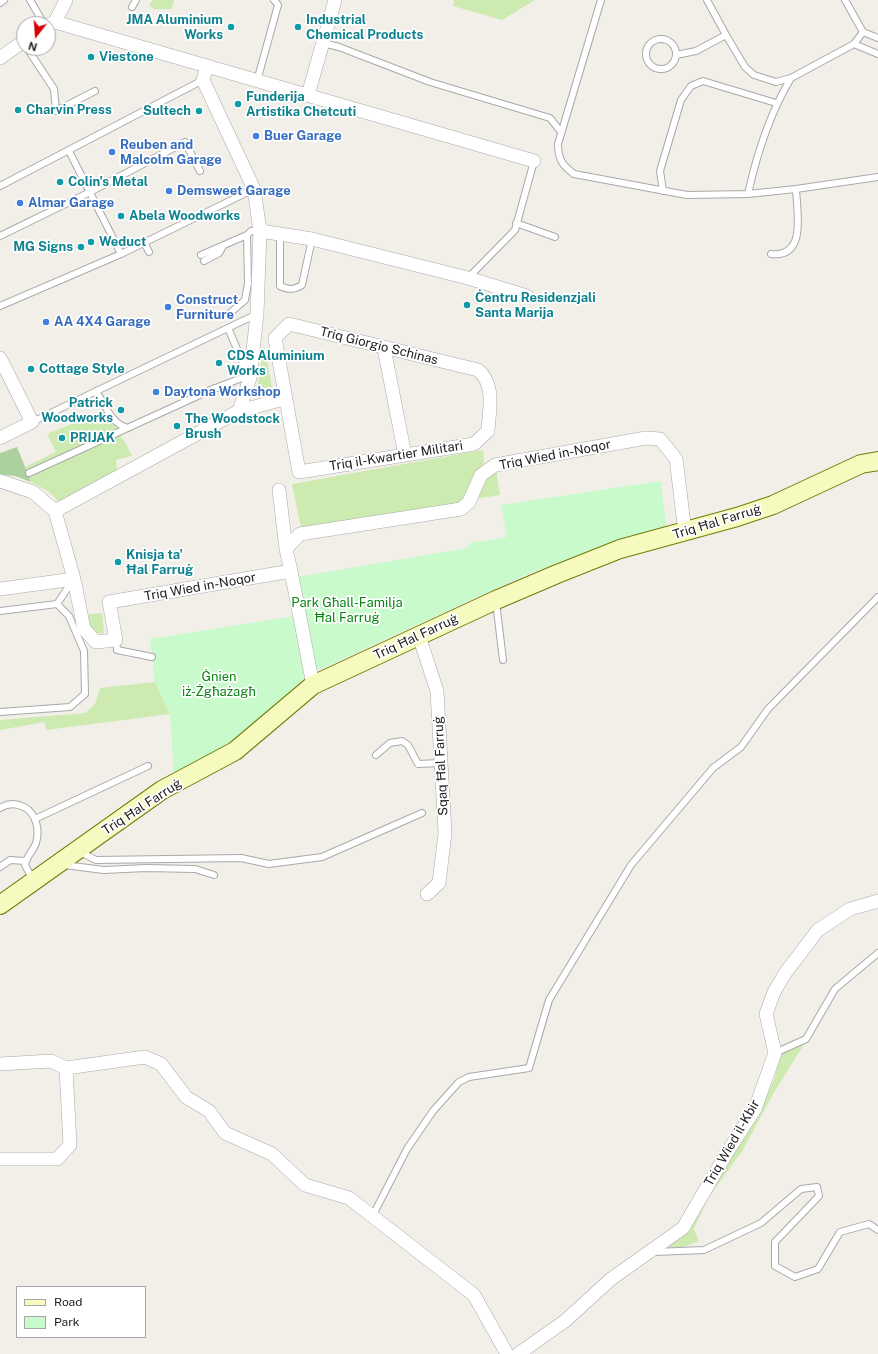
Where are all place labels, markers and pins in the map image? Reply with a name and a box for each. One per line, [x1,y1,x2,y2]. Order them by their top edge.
place label: JMA Aluminium Works [126,12,223,43]
place label: Industrial Chemical Products [306,12,423,43]
marker: JMA Aluminium Works [226,22,236,32]
marker: Industrial Chemical Products [293,22,303,32]
place label: Viestone [99,49,154,65]
marker: Viestone [86,52,96,62]
place label: Funderija Artistika Chetcuti [246,89,356,120]
marker: Funderija Artistika Chetcuti [233,99,243,109]
place label: Charvin Press [26,102,112,118]
place label: Sultech [143,103,191,119]
marker: Charvin Press [13,105,23,115]
marker: Sultech [194,106,204,116]
place label: Buer Garage [264,128,342,144]
marker: Buer Garage [251,131,261,141]
place label: Reuben and Malcolm Garage [120,137,222,168]
marker: Reuben and Malcolm Garage [107,147,117,157]
place label: Colin's Metal [68,174,148,190]
marker: Colin's Metal [55,177,65,187]
place label: Demsweet Garage [177,183,291,199]
marker: Demsweet Garage [164,186,174,196]
place label: Almar Garage [28,195,114,211]
marker: Almar Garage [15,198,25,208]
place label: Abela Woodworks [129,208,240,224]
marker: Abela Woodworks [116,211,126,221]
place label: Weduct [99,234,146,250]
marker: Weduct [86,237,96,247]
place label: MG Signs [13,239,73,255]
marker: MG Signs [76,242,86,252]
place label: Ċentru Residenzjali Santa Marija [475,290,596,321]
place label: Construct Furniture [176,292,238,323]
marker: Ċentru Residenzjali Santa Marija [462,300,472,310]
marker: Construct Furniture [163,302,173,312]
place label: AA 4X4 Garage [54,314,151,330]
marker: AA 4X4 Garage [41,317,51,327]
place label: CDS Aluminium Works [227,348,325,379]
marker: CDS Aluminium Works [214,358,224,368]
place label: Cottage Style [39,361,125,377]
marker: Cottage Style [26,364,36,374]
place label: Daytona Workshop [164,384,281,400]
marker: Daytona Workshop [151,387,161,397]
place label: Patrick Woodworks [41,395,113,426]
marker: Patrick Woodworks [116,405,126,415]
place label: The Woodstock Brush [185,411,280,442]
marker: The Woodstock Brush [172,421,182,431]
place label: PRIJAK [70,430,115,446]
marker: PRIJAK [57,433,67,443]
place label: Knisja ta' Ħal Farruġ [126,547,193,578]
marker: Knisja ta' Ħal Farruġ [113,557,123,567]

